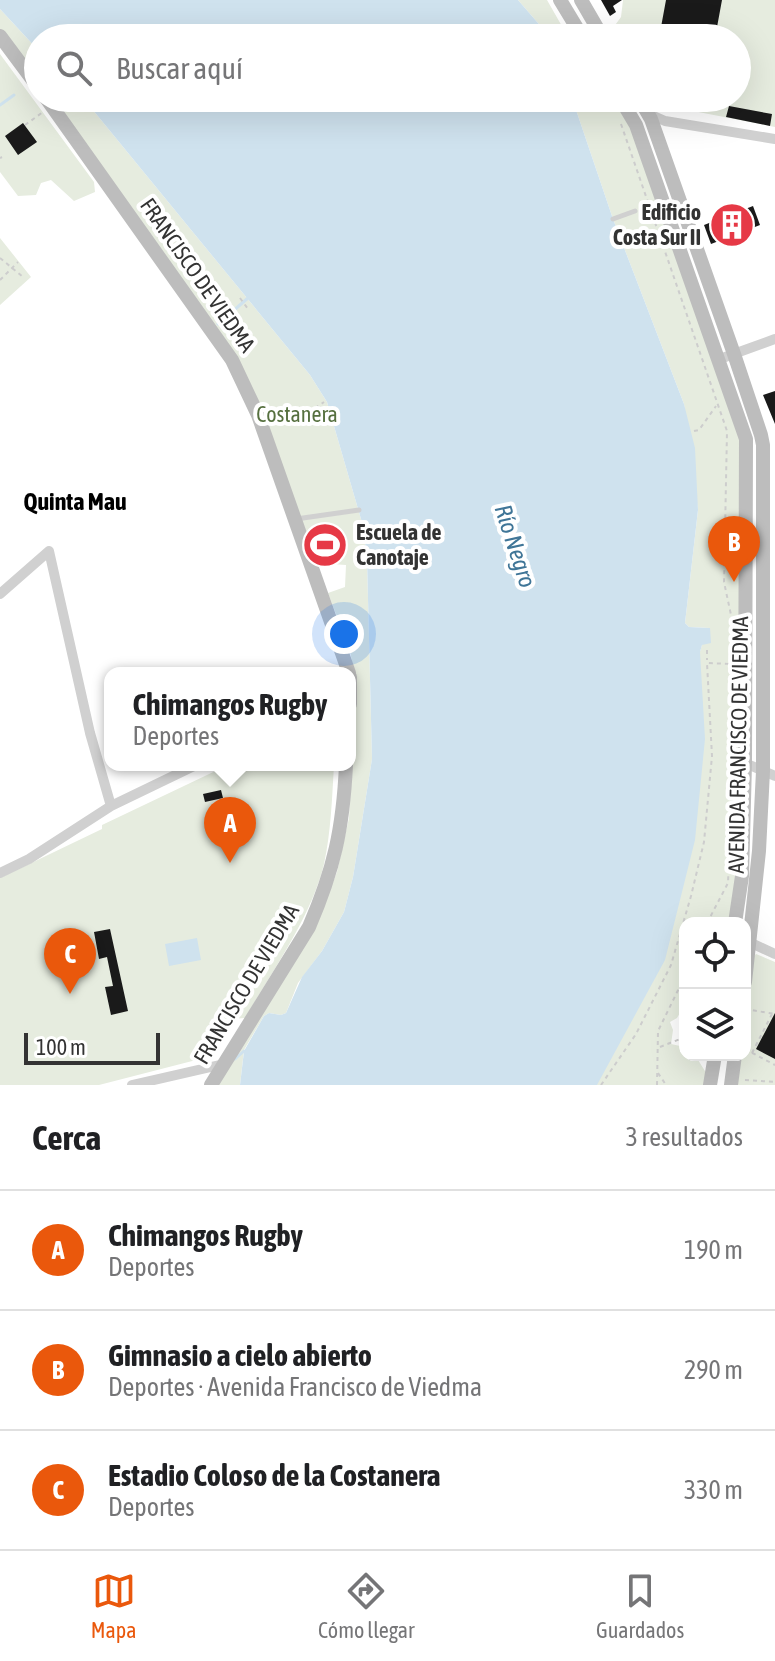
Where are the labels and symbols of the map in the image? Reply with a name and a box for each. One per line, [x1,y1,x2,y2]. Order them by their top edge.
street label: FRANCISCO DE VIEDMA [135,193,261,357]
place label: Edificio Costa Sur II [613,199,701,250]
building icon: Edificio Costa Sur II [708,201,756,249]
park label: Costanera [256,401,338,427]
district label: Quinta Mau [24,488,126,515]
water label: Río Negro [489,501,542,591]
pin: B [708,516,760,582]
place label: Escuela de Canotaje [356,519,441,570]
sports icon: Escuela de Canotaje [301,521,349,569]
your location [324,614,364,654]
street label: AVENIDA FRANCISCO DE VIEDMA [723,616,753,874]
pin: A [204,797,256,863]
street label: FRANCISCO DE VIEDMA [188,899,304,1069]
pin: C [44,928,96,994]
scale bar [24,1029,160,1065]

